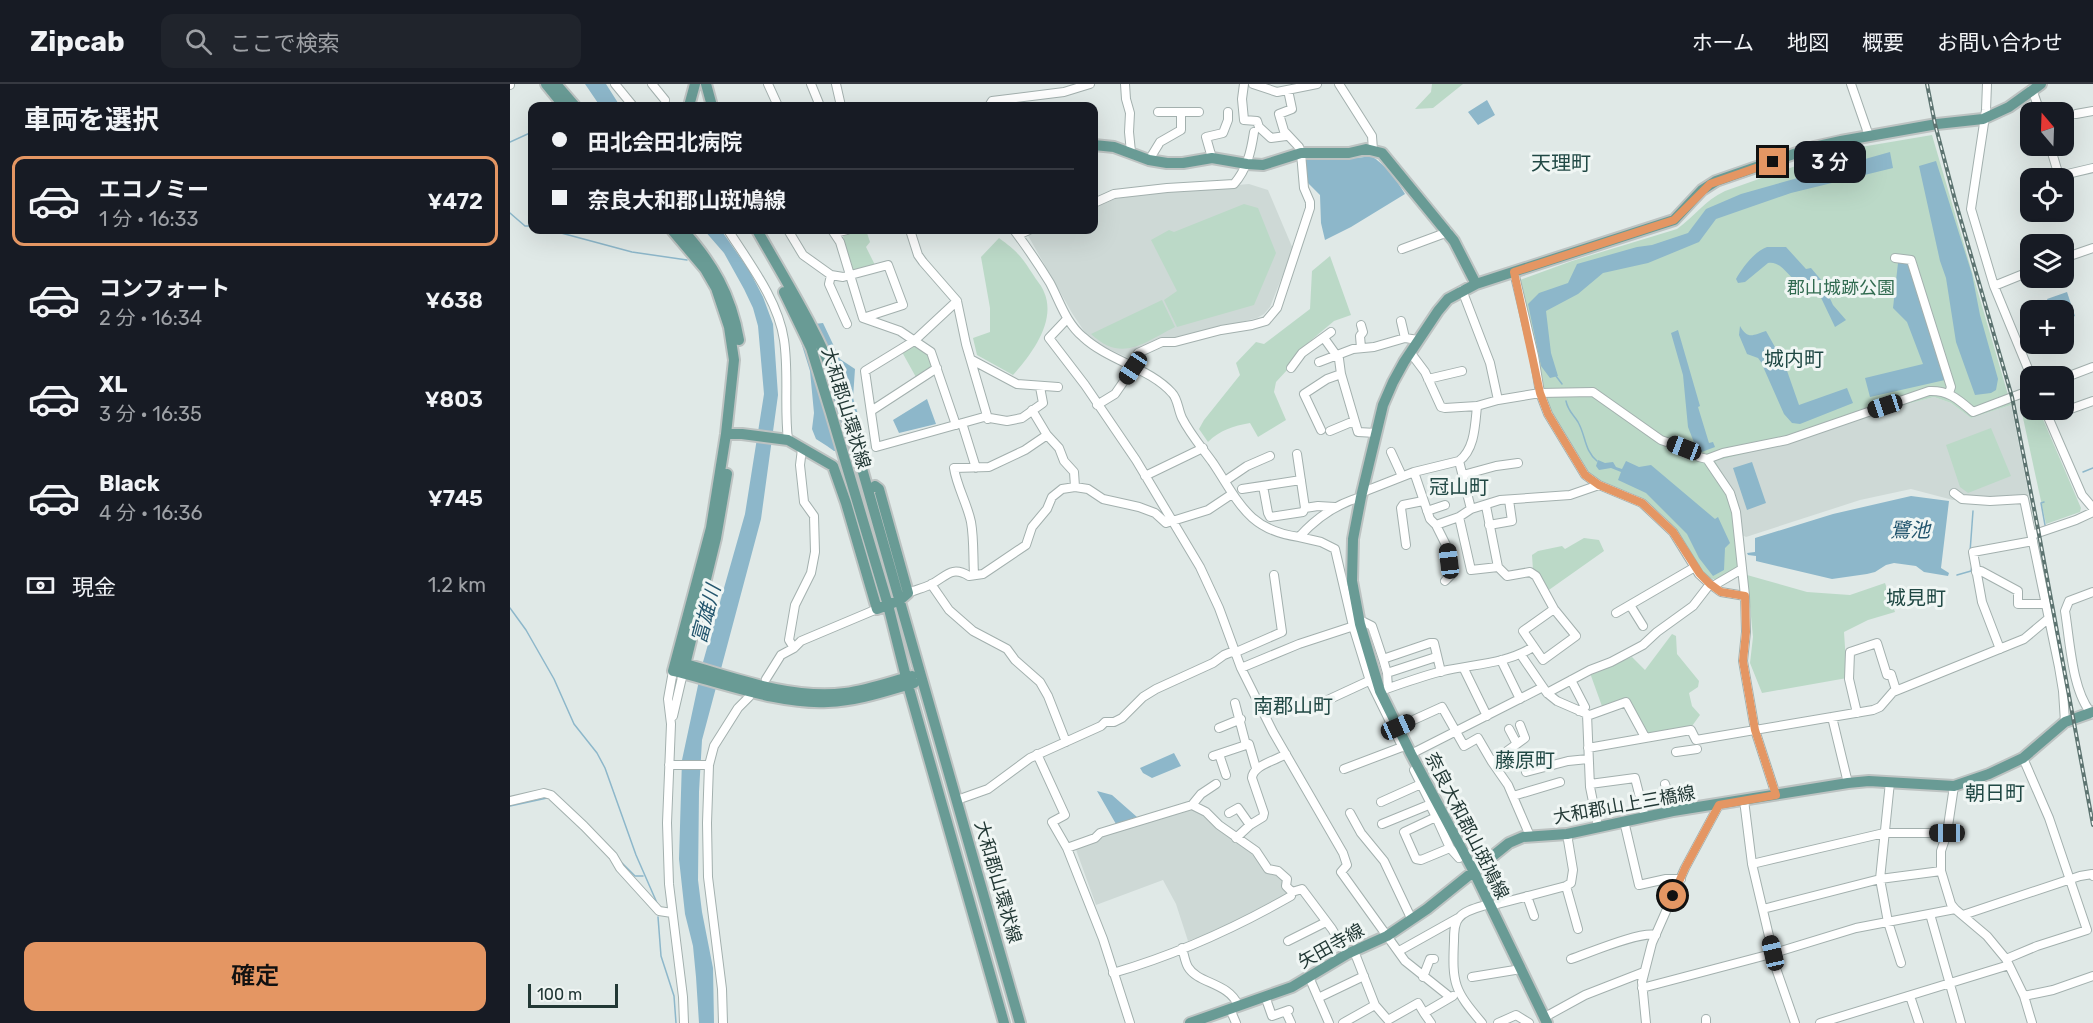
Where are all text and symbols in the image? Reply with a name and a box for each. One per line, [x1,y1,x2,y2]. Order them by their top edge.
search box [161,14,581,68]
text: Zipcab [30,25,125,58]
icon: search [182,25,215,58]
text: ここで検索 [230,30,340,57]
text: ホーム [1692,30,1754,55]
text: 地図 [1787,30,1829,55]
text: 概要 [1862,30,1904,55]
text: お問い合わせ [1937,30,2063,55]
north arrow [2020,102,2074,156]
map controls [2020,102,2074,420]
text: 車両を選択 [24,104,159,136]
text: 田北会田北病院 [588,129,742,156]
callout: 3 分 [1794,141,1866,183]
route end [1759,148,1786,175]
text: 3 分 [1811,150,1849,174]
district label: 天理町 [1531,151,1591,175]
button: locate [2020,168,2074,222]
icon: car [27,174,81,228]
text: エコノミー [99,176,209,203]
text: 奈良大和郡山斑鳩線 [588,187,786,214]
text: ¥472 [428,188,483,215]
text: 1 分 · 16:33 [99,207,199,231]
button: layers [2020,234,2074,288]
icon: car [27,273,81,327]
text: コンフォート [99,275,230,302]
park label: 郡山城跡公園 [1787,277,1895,299]
text: ¥638 [425,287,483,314]
button: + [2020,300,2074,354]
text: 2 分 · 16:34 [99,306,202,330]
street label: 大和郡山環状線 [817,345,875,471]
district label: 城内町 [1764,347,1824,371]
car [1115,348,1151,388]
button: − [2020,366,2074,420]
text: XL [99,371,127,398]
icon: car [27,372,81,426]
text: ¥803 [425,386,483,413]
car [1865,392,1905,420]
text: 3 分 · 16:35 [99,402,202,426]
car [1664,433,1704,463]
text: Black [99,470,160,497]
icon: car [27,471,81,525]
district label: 冠山町 [1429,475,1489,499]
text: ¥745 [428,485,483,512]
text: 4 分 · 16:36 [99,501,203,525]
water label: 鷺池 [1890,518,1932,542]
car [1438,542,1460,580]
icon: cash [24,569,57,602]
text: 1.2 km [428,573,486,597]
text: 現金 [72,574,116,601]
water label: 富雄川 [687,580,726,646]
district label: 城見町 [1886,586,1946,610]
district label: 南郡山町 [1253,694,1333,718]
car [1378,711,1418,743]
district label: 藤原町 [1495,748,1555,772]
street label: 奈良大和郡山斑鳩線 [1420,749,1514,903]
district label: 朝日町 [1965,781,2025,805]
street label: 大和郡山上三橋線 [1551,782,1697,828]
street label: 大和郡山環状線 [970,818,1026,946]
car [1929,824,1965,842]
route start [1659,882,1686,909]
street label: 矢田寺線 [1294,919,1368,973]
car [1760,933,1786,973]
button: 確定 [24,942,486,1011]
scale bar [528,981,618,1008]
text: 100 m [537,985,582,1004]

